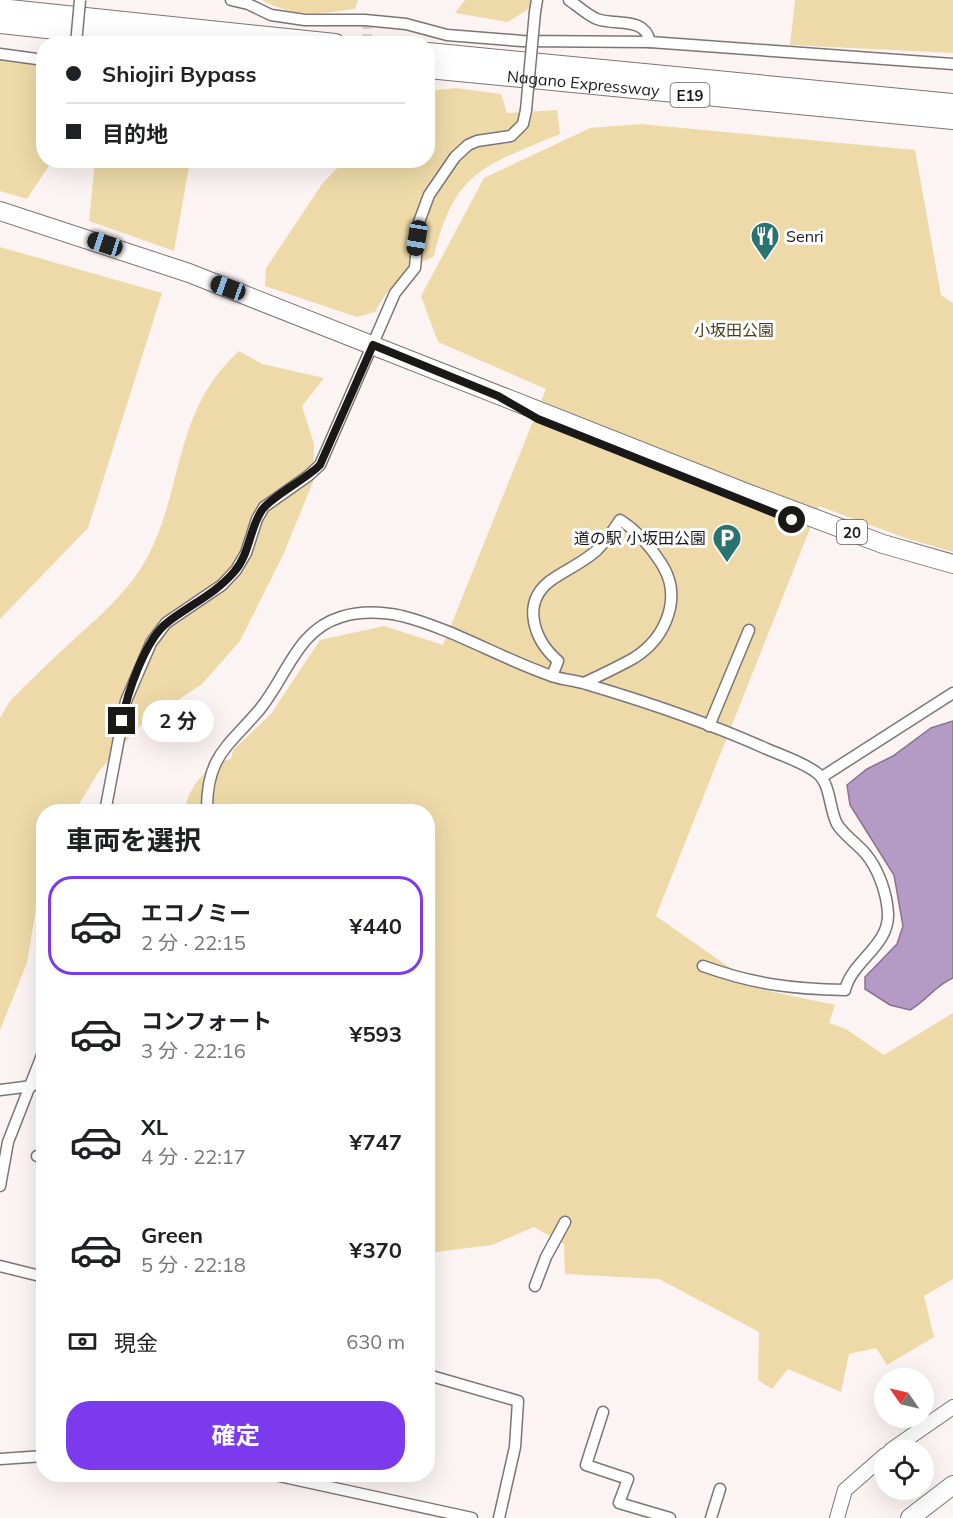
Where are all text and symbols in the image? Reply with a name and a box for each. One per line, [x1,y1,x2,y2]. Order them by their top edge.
text: Shiojiri Bypass [102,60,257,88]
street label: Nagano Expressway [506,66,661,100]
road number: E19 [670,83,710,107]
text: 目的地 [102,120,168,148]
car [405,219,429,257]
restaurant icon: Senri [749,220,781,262]
place label: Senri [786,226,824,246]
car [85,230,125,258]
car [208,273,248,303]
park label: 小坂田公園 [694,320,774,340]
route start [778,506,805,533]
road number: 20 [837,520,867,544]
parking icon: 道の駅 小坂田公園 [711,522,743,564]
place label: 道の駅 小坂田公園 [574,528,706,548]
callout: 2 分 [143,700,215,742]
route end [108,707,135,734]
text: 2 分 [159,708,197,733]
text: 車両を選択 [66,823,201,857]
icon: car [69,899,123,953]
text: エコノミー [141,899,251,927]
text: ¥440 [349,912,402,940]
text: 2 分 · 22:15 [141,930,246,955]
icon: car [69,1007,123,1061]
text: コンフォート [141,1007,272,1035]
text: ¥593 [349,1020,402,1048]
text: 3 分 · 22:16 [141,1038,246,1063]
text: XL [141,1113,168,1141]
icon: car [69,1115,123,1169]
text: ¥747 [349,1128,402,1156]
text: 4 分 · 22:17 [141,1144,246,1169]
text: Green [141,1221,203,1249]
icon: car [69,1223,123,1277]
text: ¥370 [349,1236,402,1264]
text: 5 分 · 22:18 [141,1252,246,1277]
icon: cash [66,1325,99,1358]
text: 現金 [114,1329,158,1357]
text: 630 m [346,1329,405,1354]
north arrow [874,1368,934,1428]
map controls [874,1368,934,1500]
button: 確定 [66,1401,405,1470]
button: locate [874,1440,934,1500]

